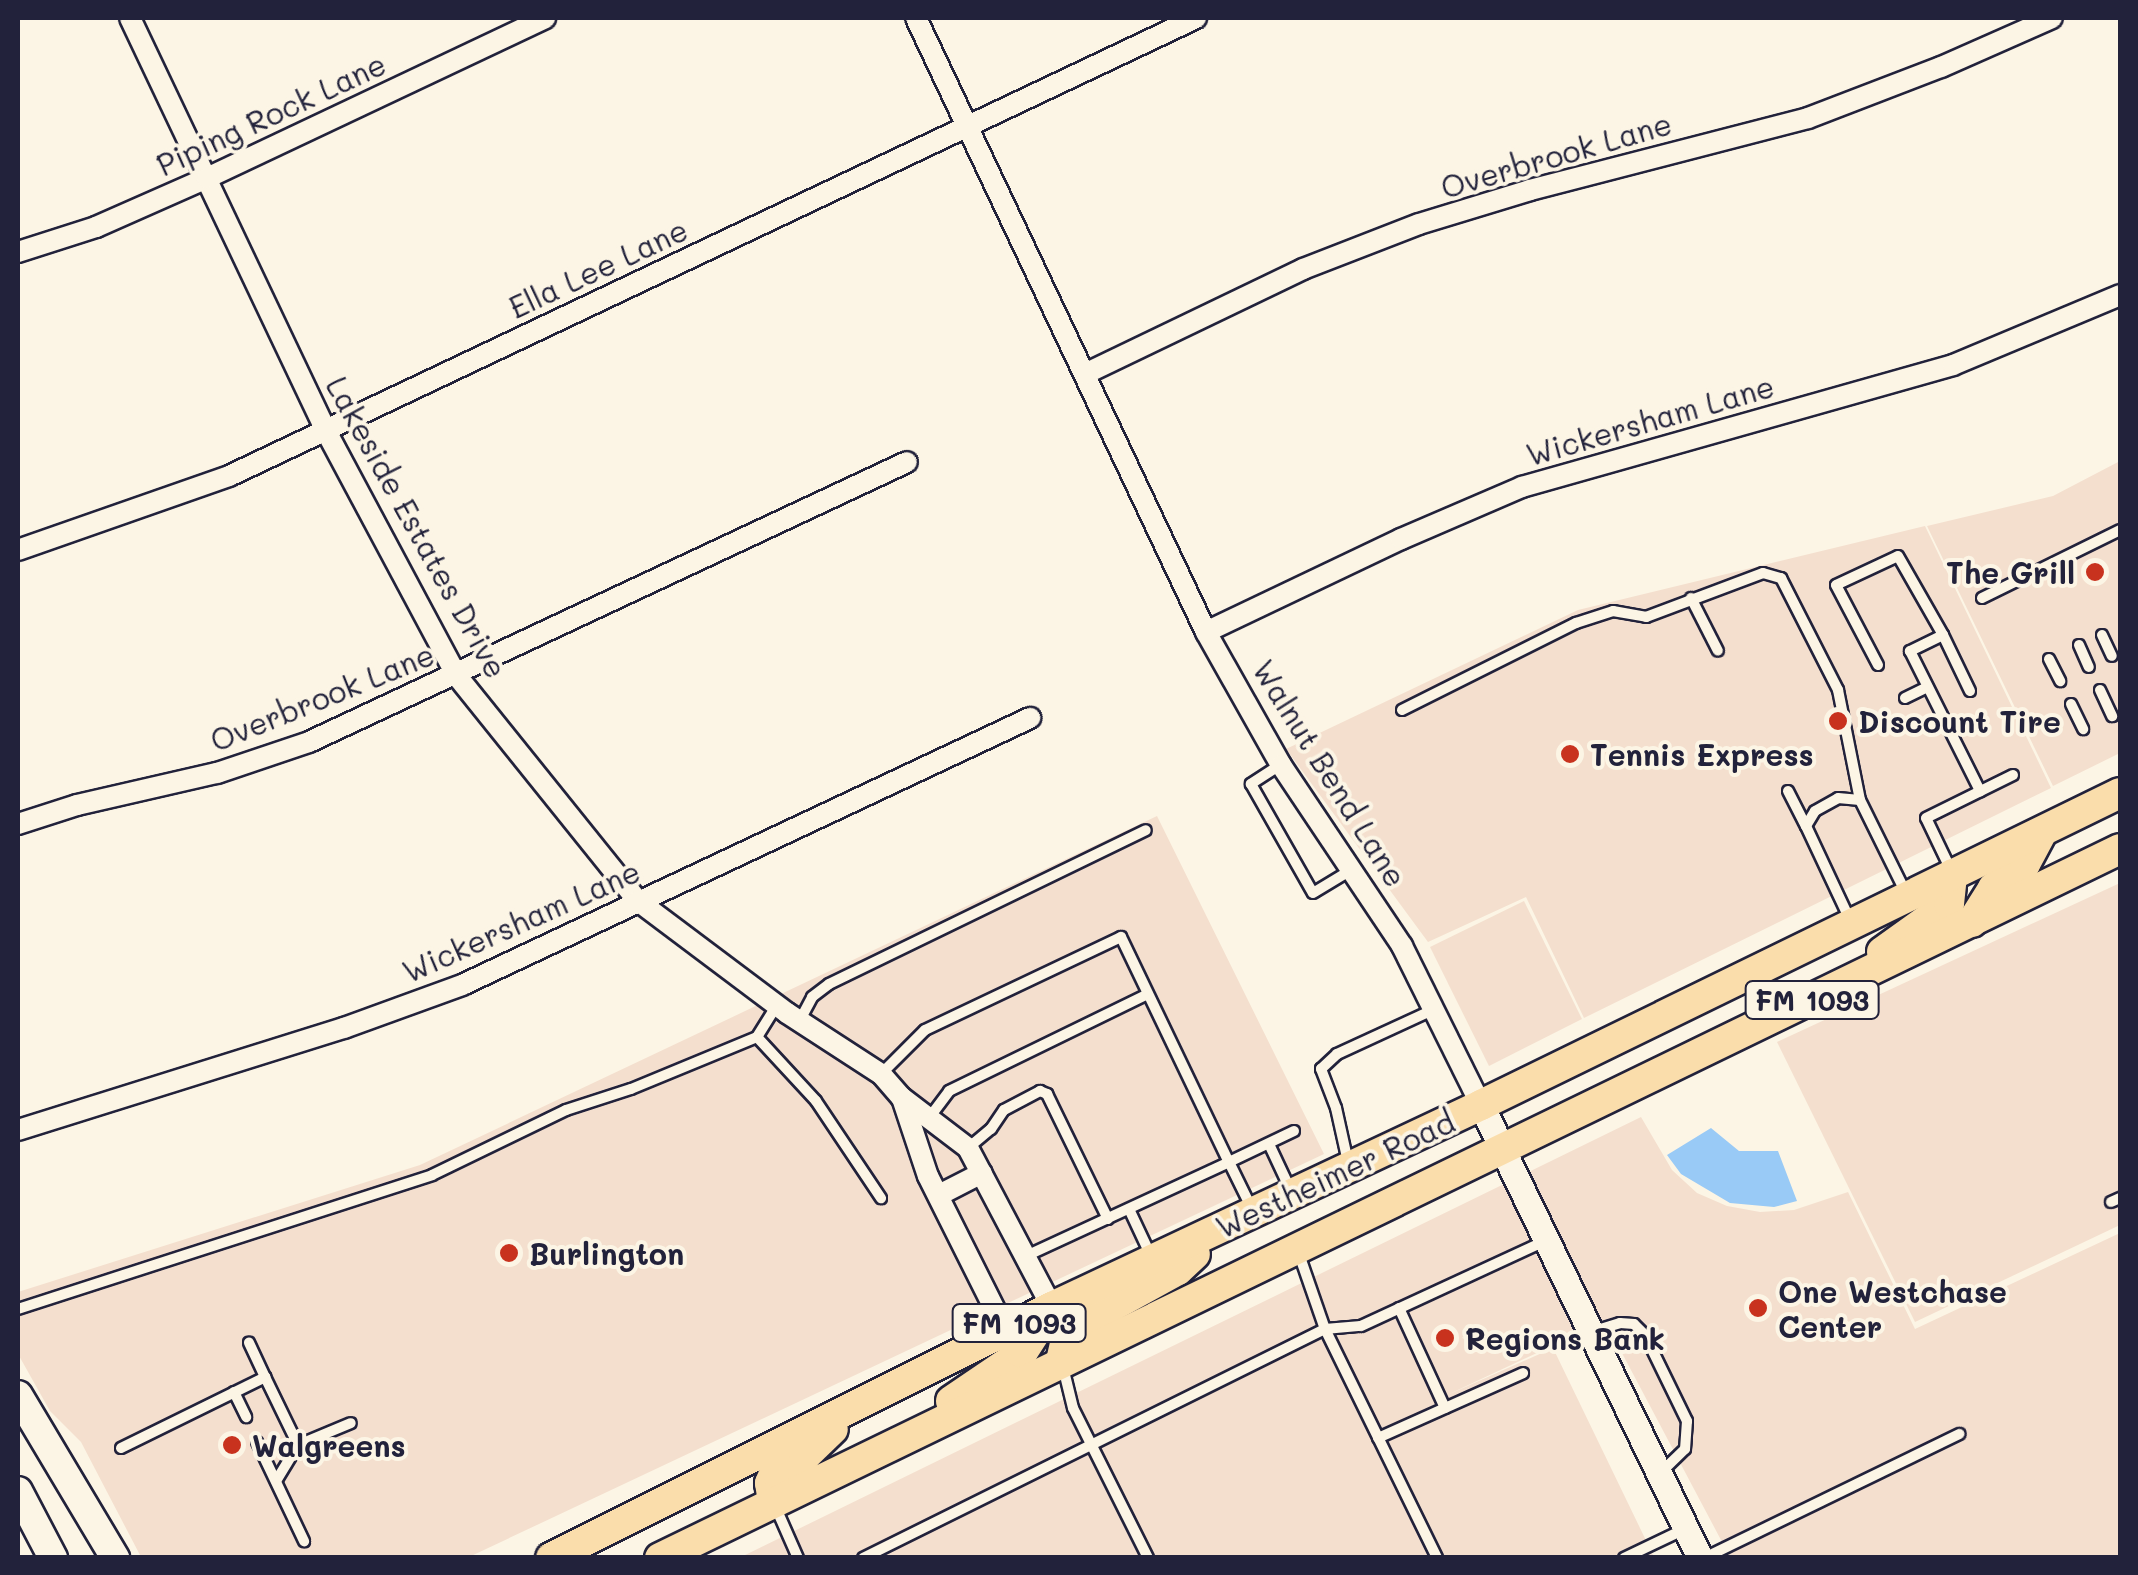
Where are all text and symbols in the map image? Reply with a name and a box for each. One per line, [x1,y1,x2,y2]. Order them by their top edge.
street label: Piping Rock Lane [151,45,391,183]
street label: Overbrook Lane [1437,105,1675,205]
street label: Ella Lee Lane [503,211,693,325]
street label: Wickersham Lane [1522,367,1778,473]
street label: Lakeside Estates Drive [319,370,515,684]
place label: The Grill [1946,554,2075,590]
marker: The Grill [2084,561,2106,583]
street label: Overbrook Lane [205,636,439,758]
street label: Walnut Bend Lane [1246,653,1414,893]
place label: Discount Tire [1858,703,2061,739]
marker: Discount Tire [1827,710,1849,732]
place label: Tennis Express [1590,736,1814,772]
marker: Tennis Express [1559,743,1581,765]
street label: Wickersham Lane [397,852,645,990]
road number: FM 1093 [1744,977,1880,1023]
street label: Westheimer Road [1210,1103,1460,1245]
place label: Burlington [529,1235,684,1271]
marker: Burlington [498,1242,520,1264]
place label: One Westchase Center [1778,1273,2007,1344]
marker: One Westchase Center [1747,1297,1769,1319]
road number: FM 1093 [952,1300,1086,1346]
place label: Regions Bank [1465,1320,1665,1356]
marker: Regions Bank [1434,1327,1456,1349]
place label: Walgreens [252,1427,406,1463]
marker: Walgreens [221,1434,243,1456]

